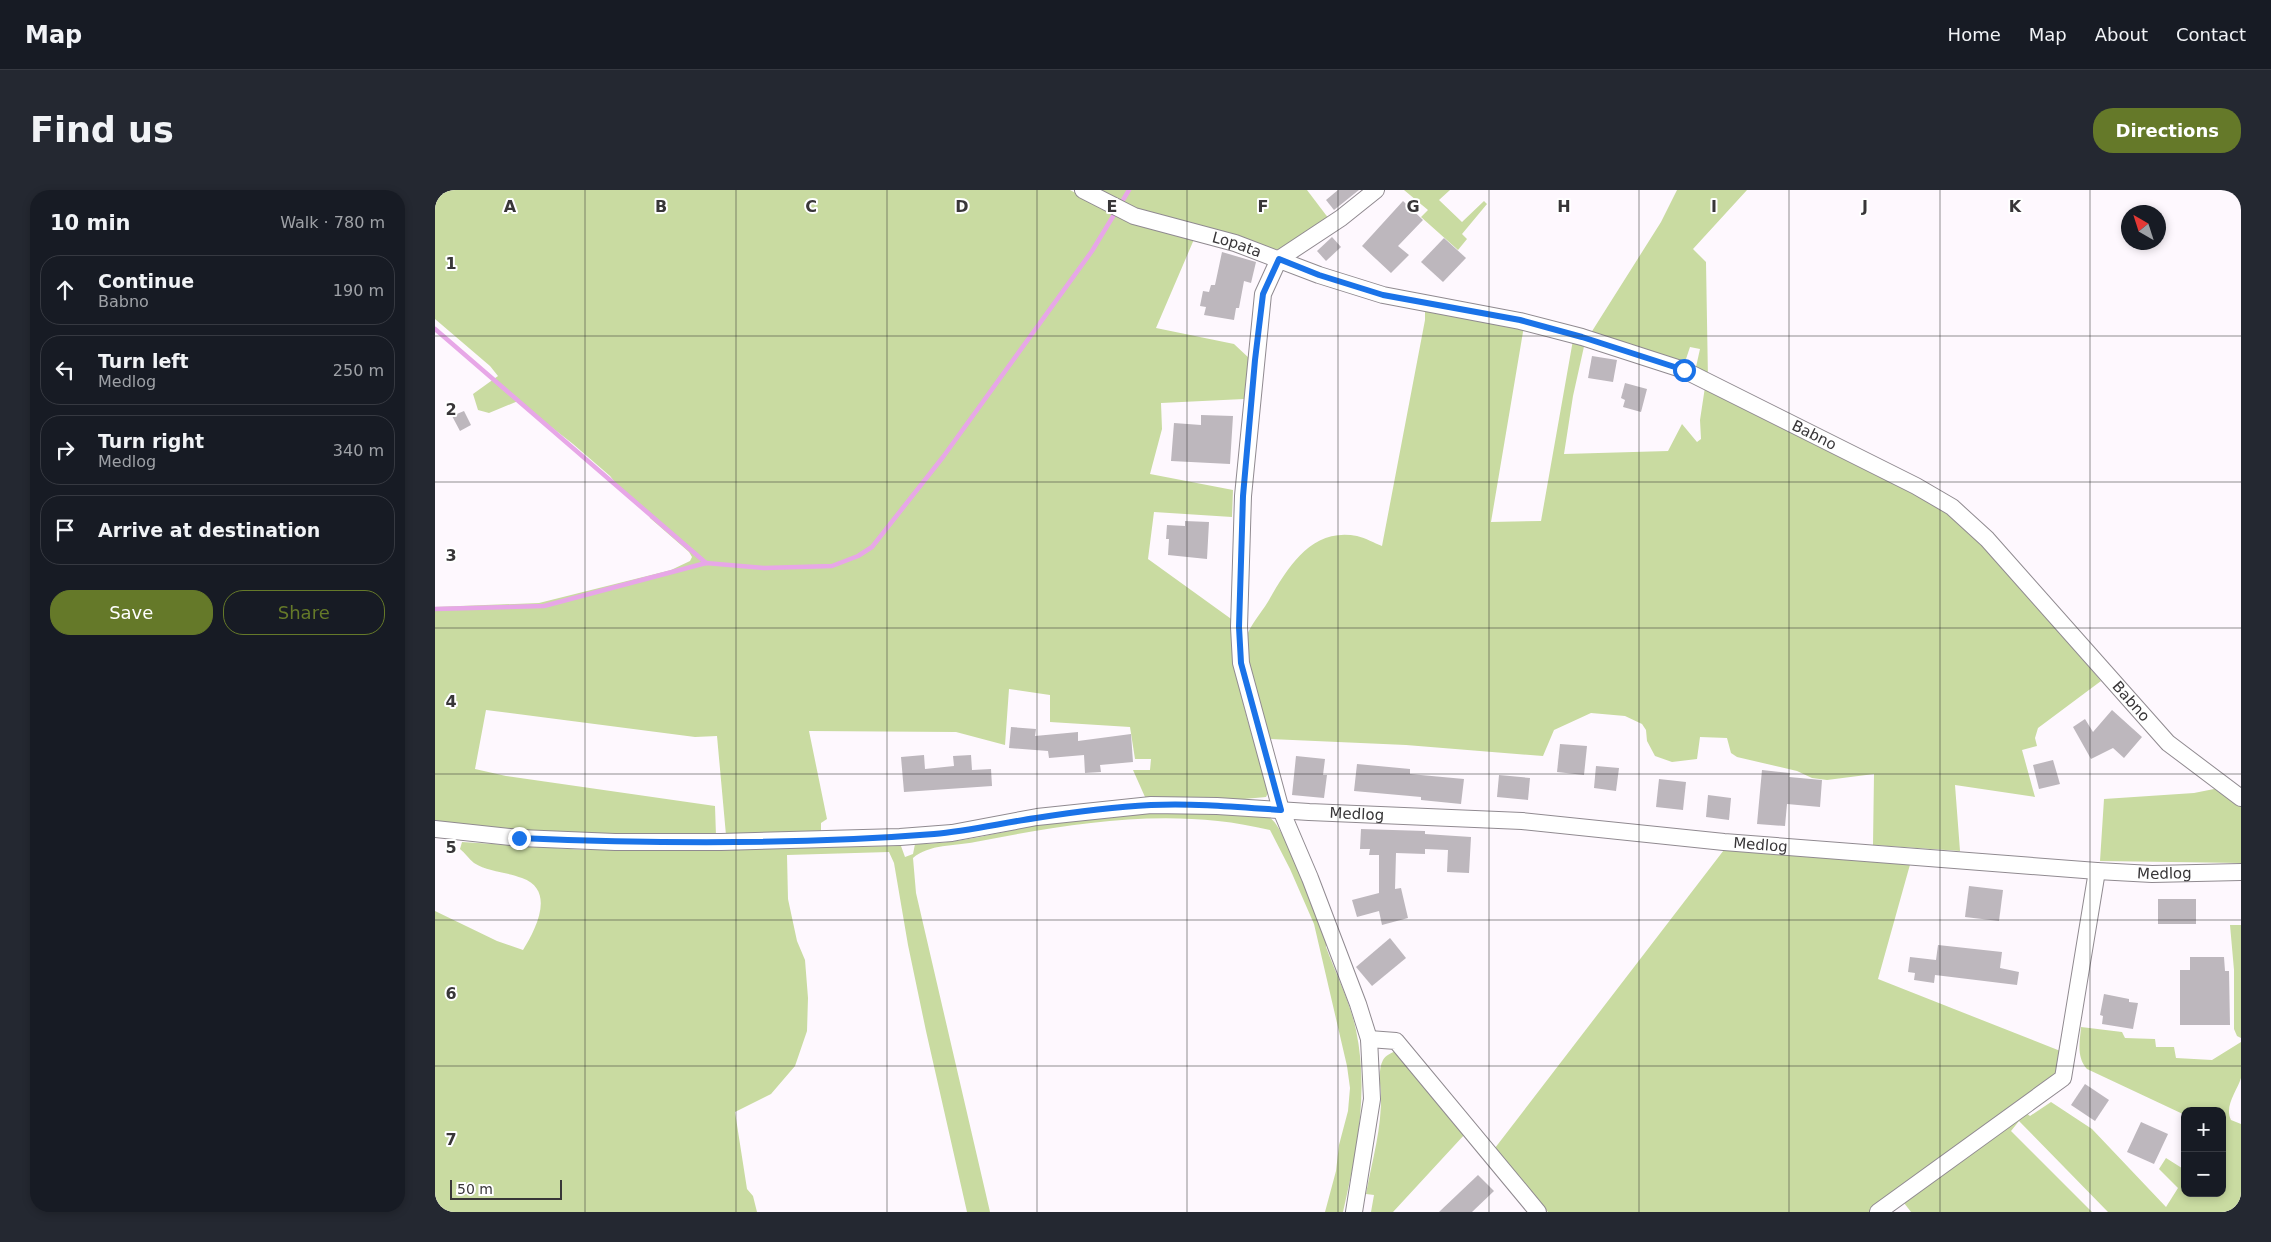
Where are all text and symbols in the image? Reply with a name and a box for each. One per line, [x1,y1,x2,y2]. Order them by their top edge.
text: Map [25,21,82,49]
text: Home [1948,24,2001,45]
text: Map [2029,24,2067,45]
text: About [2095,24,2148,45]
text: Contact [2176,24,2246,45]
button: Directions [2093,108,2241,153]
text: Find us [30,110,174,150]
text: A [504,197,517,216]
text: B [655,197,667,216]
text: C [805,197,817,216]
text: D [955,197,969,216]
text: E [1107,197,1117,216]
text: F [1258,197,1268,216]
text: G [1406,197,1420,216]
text: H [1557,197,1571,216]
text: I [1711,197,1717,216]
text: J [1861,197,1868,216]
text: K [2009,197,2022,216]
north arrow [2121,205,2166,250]
text: 10 min [50,211,131,235]
text: Walk · 780 m [280,213,385,232]
street label: Lopata [1210,228,1264,261]
text: 1 [445,254,457,273]
text: Continue [98,270,194,292]
icon: ahead [51,276,79,304]
text: 190 m [333,281,384,300]
text: Babno [98,292,149,311]
text: Turn left [98,350,189,372]
icon: left [51,356,79,384]
route start [1673,359,1696,382]
text: 250 m [333,361,384,380]
text: Medlog [98,372,156,391]
text: 2 [445,400,457,419]
street label: Babno [1789,416,1840,454]
text: Turn right [98,430,204,452]
icon: right [51,436,79,464]
text: 340 m [333,441,384,460]
text: Medlog [98,452,156,471]
icon: arrive [51,516,79,544]
text: Arrive at destination [98,519,320,541]
text: 3 [445,546,457,565]
button: Save [50,590,213,635]
button: Share [223,590,385,635]
street label: Babno [2109,678,2154,725]
text: 4 [445,692,457,711]
street label: Medlog [1329,804,1385,824]
route end [508,827,531,850]
street label: Medlog [1733,834,1788,856]
text: 5 [445,838,457,857]
street label: Medlog [2137,864,2192,883]
text: 6 [445,984,457,1003]
map controls [2181,1107,2226,1197]
button: + [2181,1107,2226,1152]
text: 7 [445,1130,457,1149]
button: − [2181,1152,2226,1197]
scale bar [450,1177,563,1200]
text: 50 m [457,1181,493,1197]

